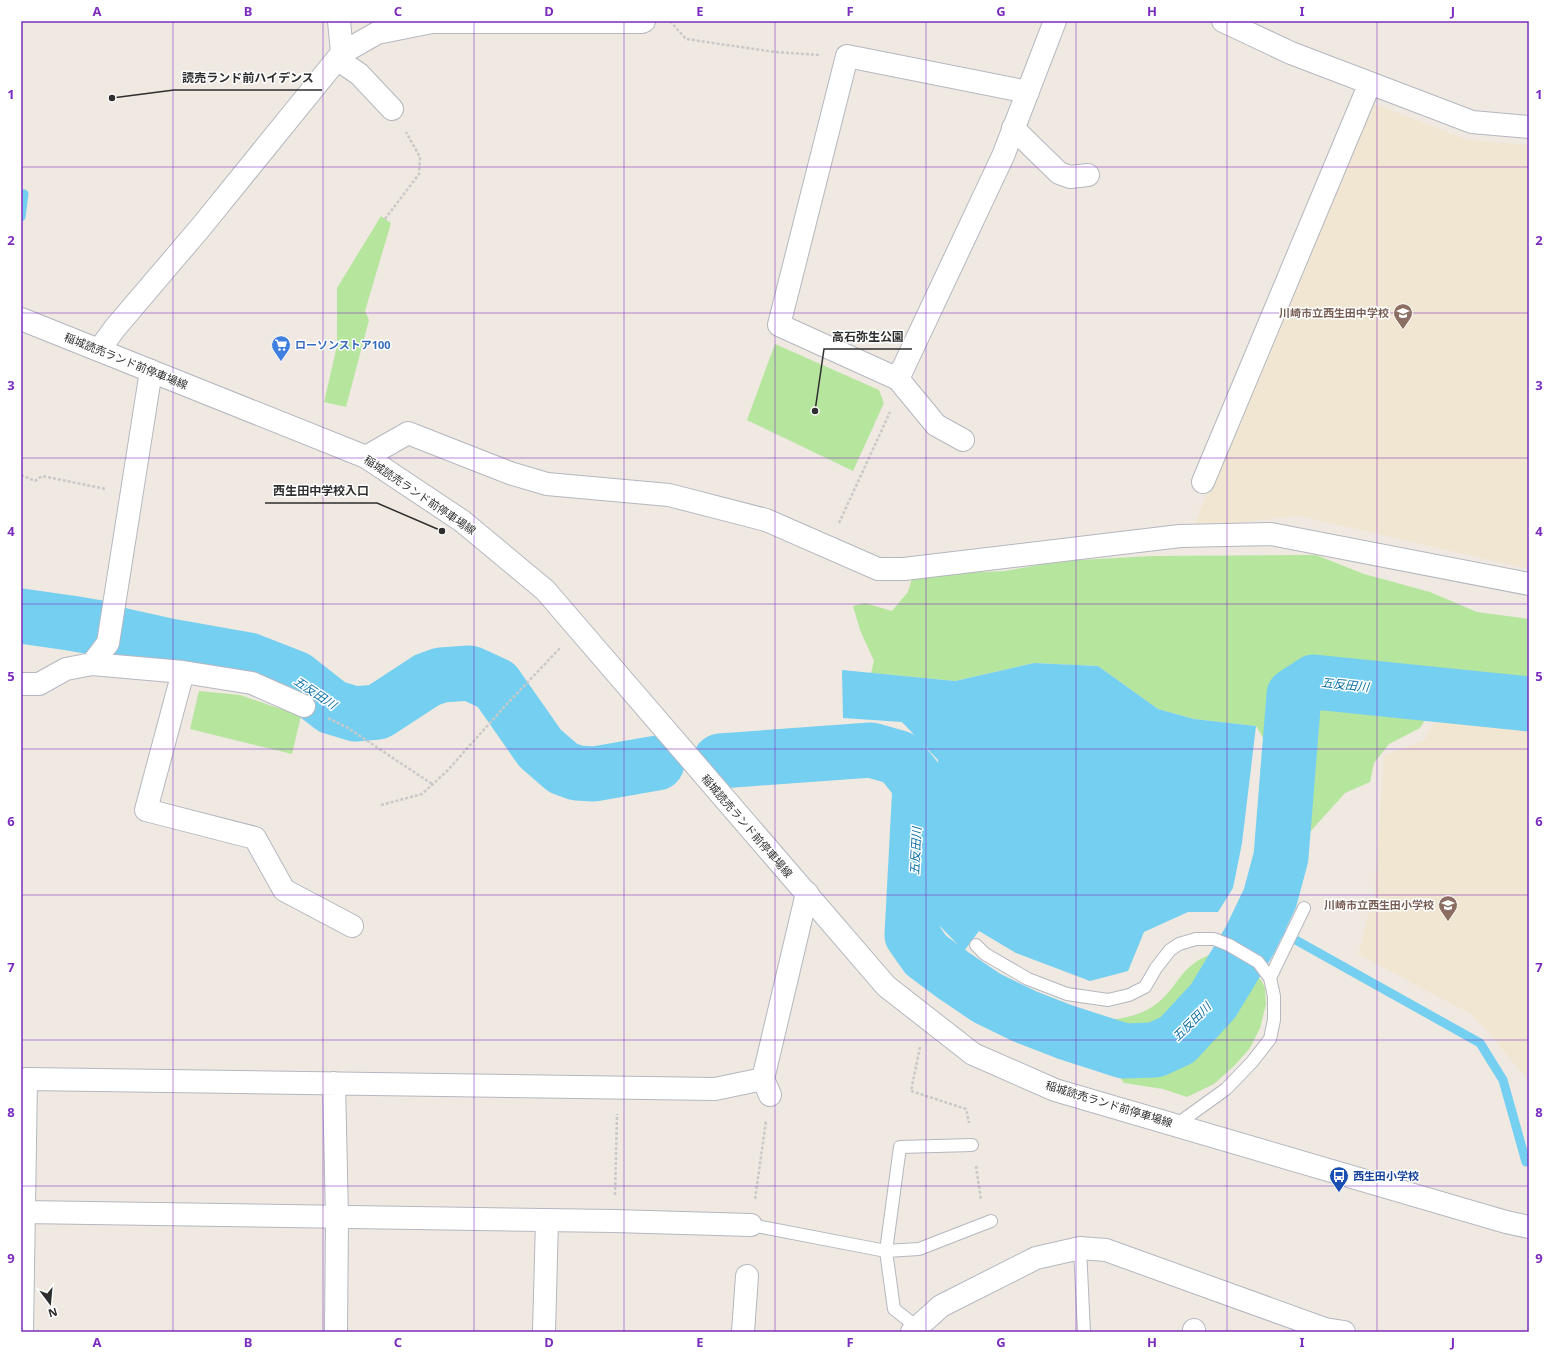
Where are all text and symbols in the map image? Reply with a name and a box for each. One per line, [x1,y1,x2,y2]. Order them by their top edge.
text: A [93,2,102,20]
text: B [244,2,252,20]
text: C [394,2,402,20]
text: D [544,2,554,20]
text: E [696,2,704,20]
text: F [846,2,854,20]
text: G [996,2,1006,20]
text: H [1147,2,1157,20]
text: I [1299,2,1305,20]
text: J [1450,2,1455,20]
callout: 読売ランド前ハイデンス [174,66,322,90]
text: 読売ランド前ハイデンス [182,69,314,86]
text: 1 [7,85,15,103]
text: 1 [1535,85,1543,103]
text: 2 [7,231,15,249]
text: 2 [1535,231,1543,249]
school or university icon: 川崎市立西生田中学校 [1392,302,1414,330]
place label: 川崎市立西生田中学校 [1279,305,1389,320]
callout: 高石弥生公園 [824,325,912,349]
text: 高石弥生公園 [832,328,904,345]
street label: 稲城読売ランド前停車場線 [62,329,190,392]
supermarket icon: ローソンストア100 [270,334,292,362]
place label: ローソンストア100 [295,337,391,352]
text: 3 [7,376,15,394]
text: 3 [1535,376,1543,394]
street label: 稲城読売ランド前停車場線 [361,451,479,538]
callout: 西生田中学校入口 [265,479,377,503]
text: 西生田中学校入口 [273,482,369,499]
text: 4 [7,522,15,540]
text: 4 [1535,522,1543,540]
text: 5 [7,667,15,685]
text: 5 [1535,667,1543,685]
water label: 五反田川 [291,672,342,714]
water label: 五反田川 [1320,674,1372,696]
street label: 稲城読売ランド前停車場線 [698,771,796,880]
text: 6 [7,812,15,830]
text: 6 [1535,812,1543,830]
water label: 五反田川 [906,825,925,875]
school or university icon: 川崎市立西生田小学校 [1437,894,1459,922]
place label: 川崎市立西生田小学校 [1324,897,1434,912]
text: 7 [7,958,15,976]
text: 7 [1535,958,1543,976]
water label: 五反田川 [1169,997,1216,1045]
street label: 稲城読売ランド前停車場線 [1044,1077,1174,1130]
text: 8 [7,1103,15,1121]
text: 8 [1535,1103,1543,1121]
bus stop icon: 西生田小学校 [1328,1165,1350,1193]
place label: 西生田小学校 [1353,1168,1419,1183]
text: 9 [7,1249,15,1267]
text: 9 [1535,1249,1543,1267]
north arrow [30,1283,70,1323]
text: N [47,1305,59,1322]
text: A [93,1333,102,1351]
text: B [244,1333,252,1351]
text: C [394,1333,402,1351]
text: D [544,1333,554,1351]
text: E [696,1333,704,1351]
text: F [846,1333,854,1351]
text: G [996,1333,1006,1351]
text: H [1147,1333,1157,1351]
text: I [1299,1333,1305,1351]
text: J [1450,1333,1455,1351]

